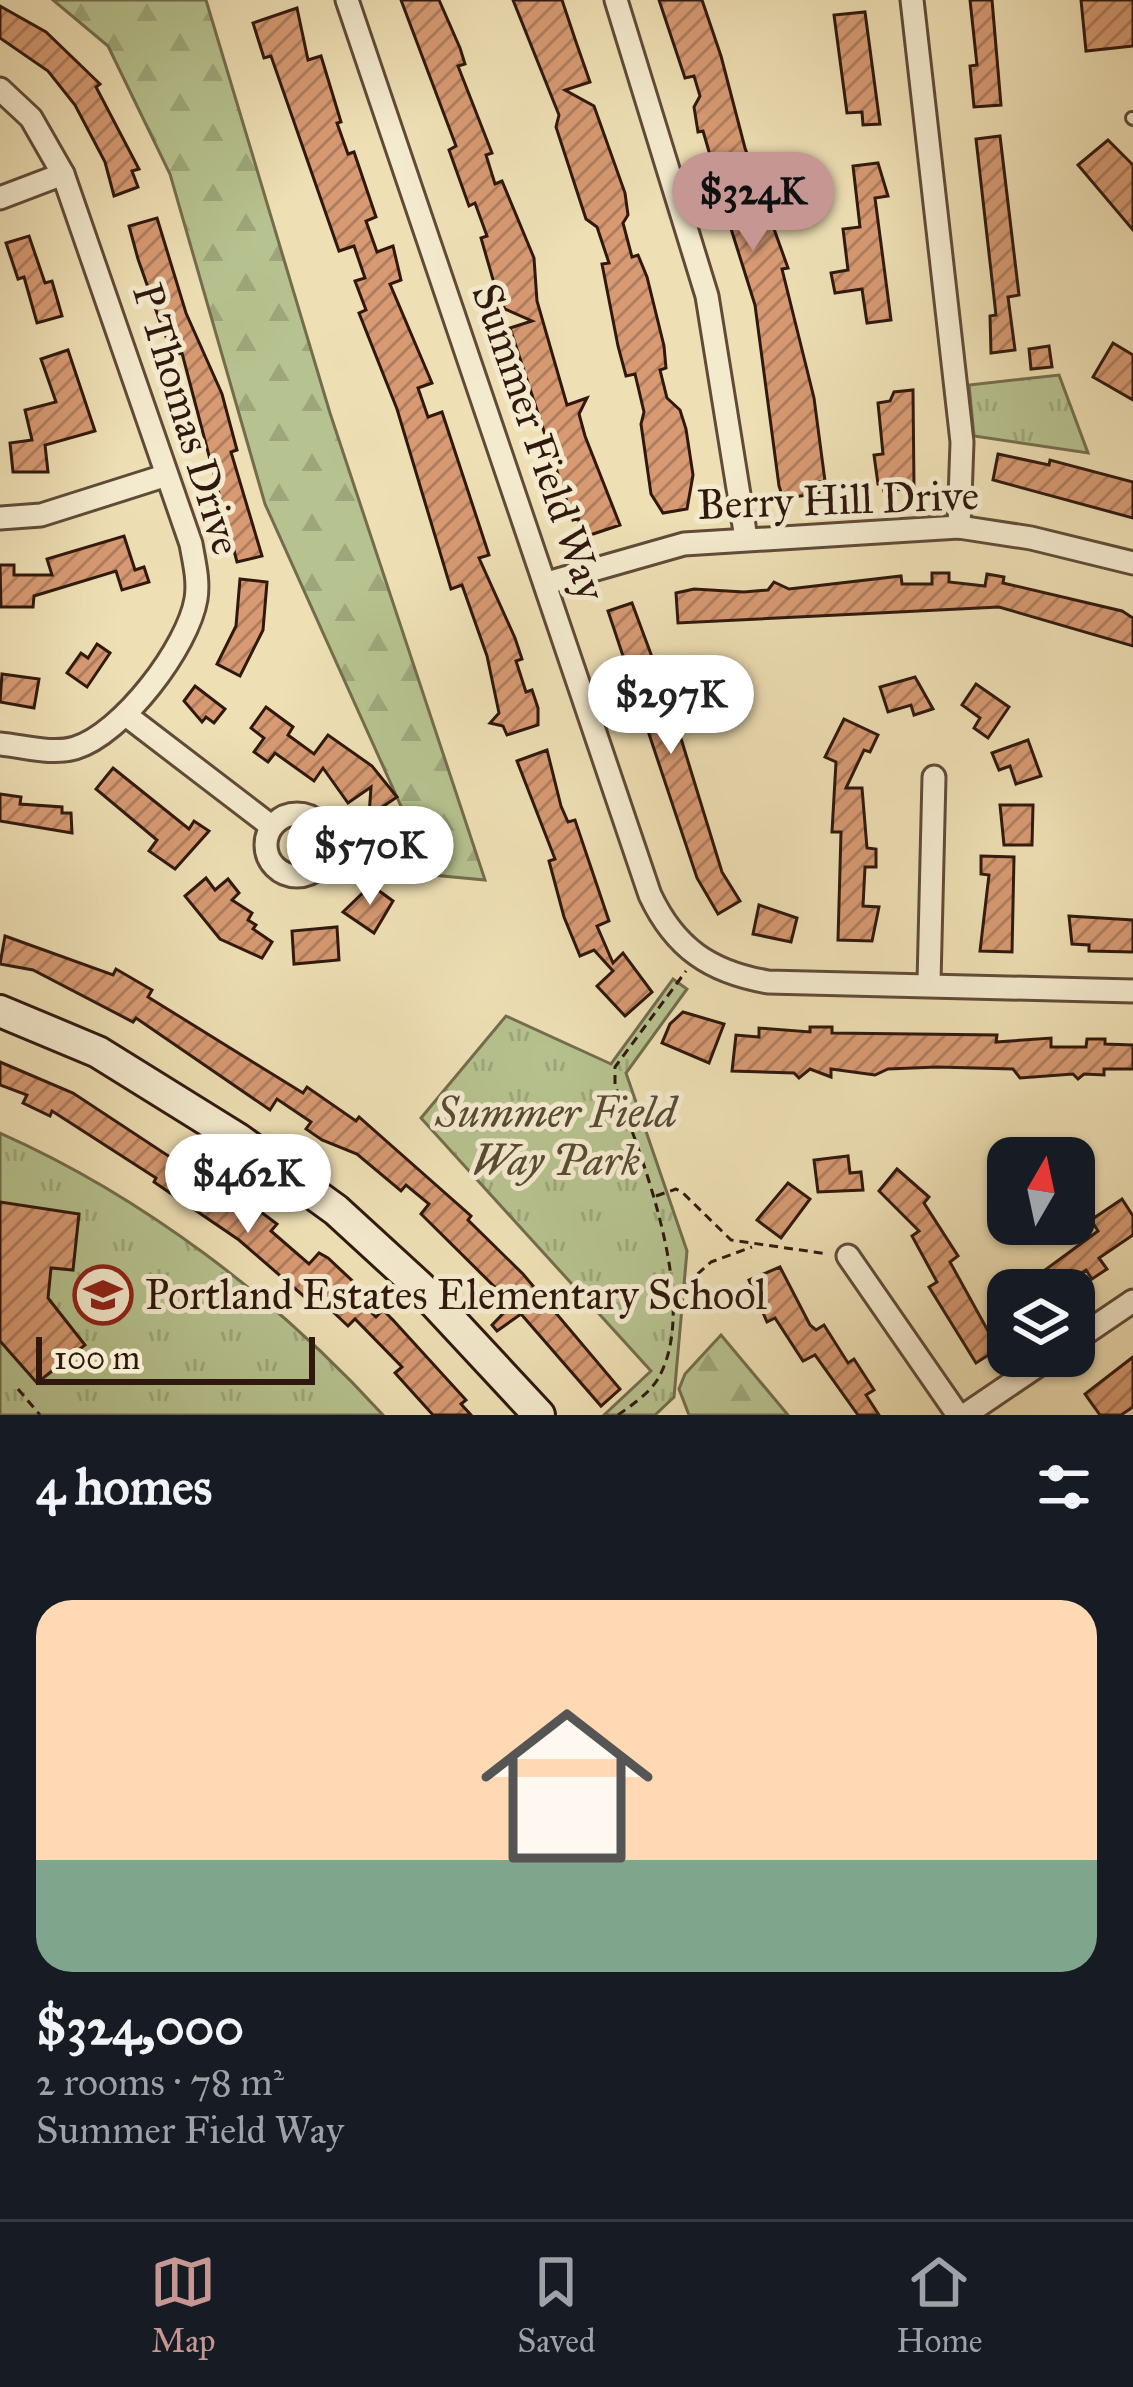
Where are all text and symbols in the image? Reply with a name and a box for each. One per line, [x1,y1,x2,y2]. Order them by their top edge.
pin: $324K [669,152,837,254]
text: $324K [699,167,807,215]
street label: P Thomas Drive [121,277,253,561]
street label: Summer Field Way [460,277,618,609]
street label: Berry Hill Drive [696,469,980,531]
pin: $297K [587,655,755,757]
text: $297K [615,670,727,718]
pin: $570K [286,806,454,908]
text: $570K [314,821,426,869]
park label: Summer Field Way Park [434,1087,680,1187]
pin: $462K [164,1134,332,1236]
north arrow [987,1137,1095,1245]
map controls [987,1137,1095,1377]
text: $462K [192,1149,304,1197]
school or university icon: Portland Estates Elementary School [72,1264,134,1326]
place label: Portland Estates Elementary School [145,1269,768,1321]
button: layers [987,1269,1095,1377]
scale bar [36,1331,315,1384]
text: 100 m [54,1338,140,1378]
icon: filters [1031,1454,1097,1520]
text: 4 homes [36,1456,212,1518]
icon: home [459,1678,675,1894]
text: $324,000 [36,1996,244,2058]
text: 2 rooms · 78 m² [36,2058,284,2106]
text: Summer Field Way [36,2106,344,2154]
tab: Map [150,2249,216,2361]
tab: Saved [517,2249,596,2361]
tab: Home [896,2249,983,2361]

